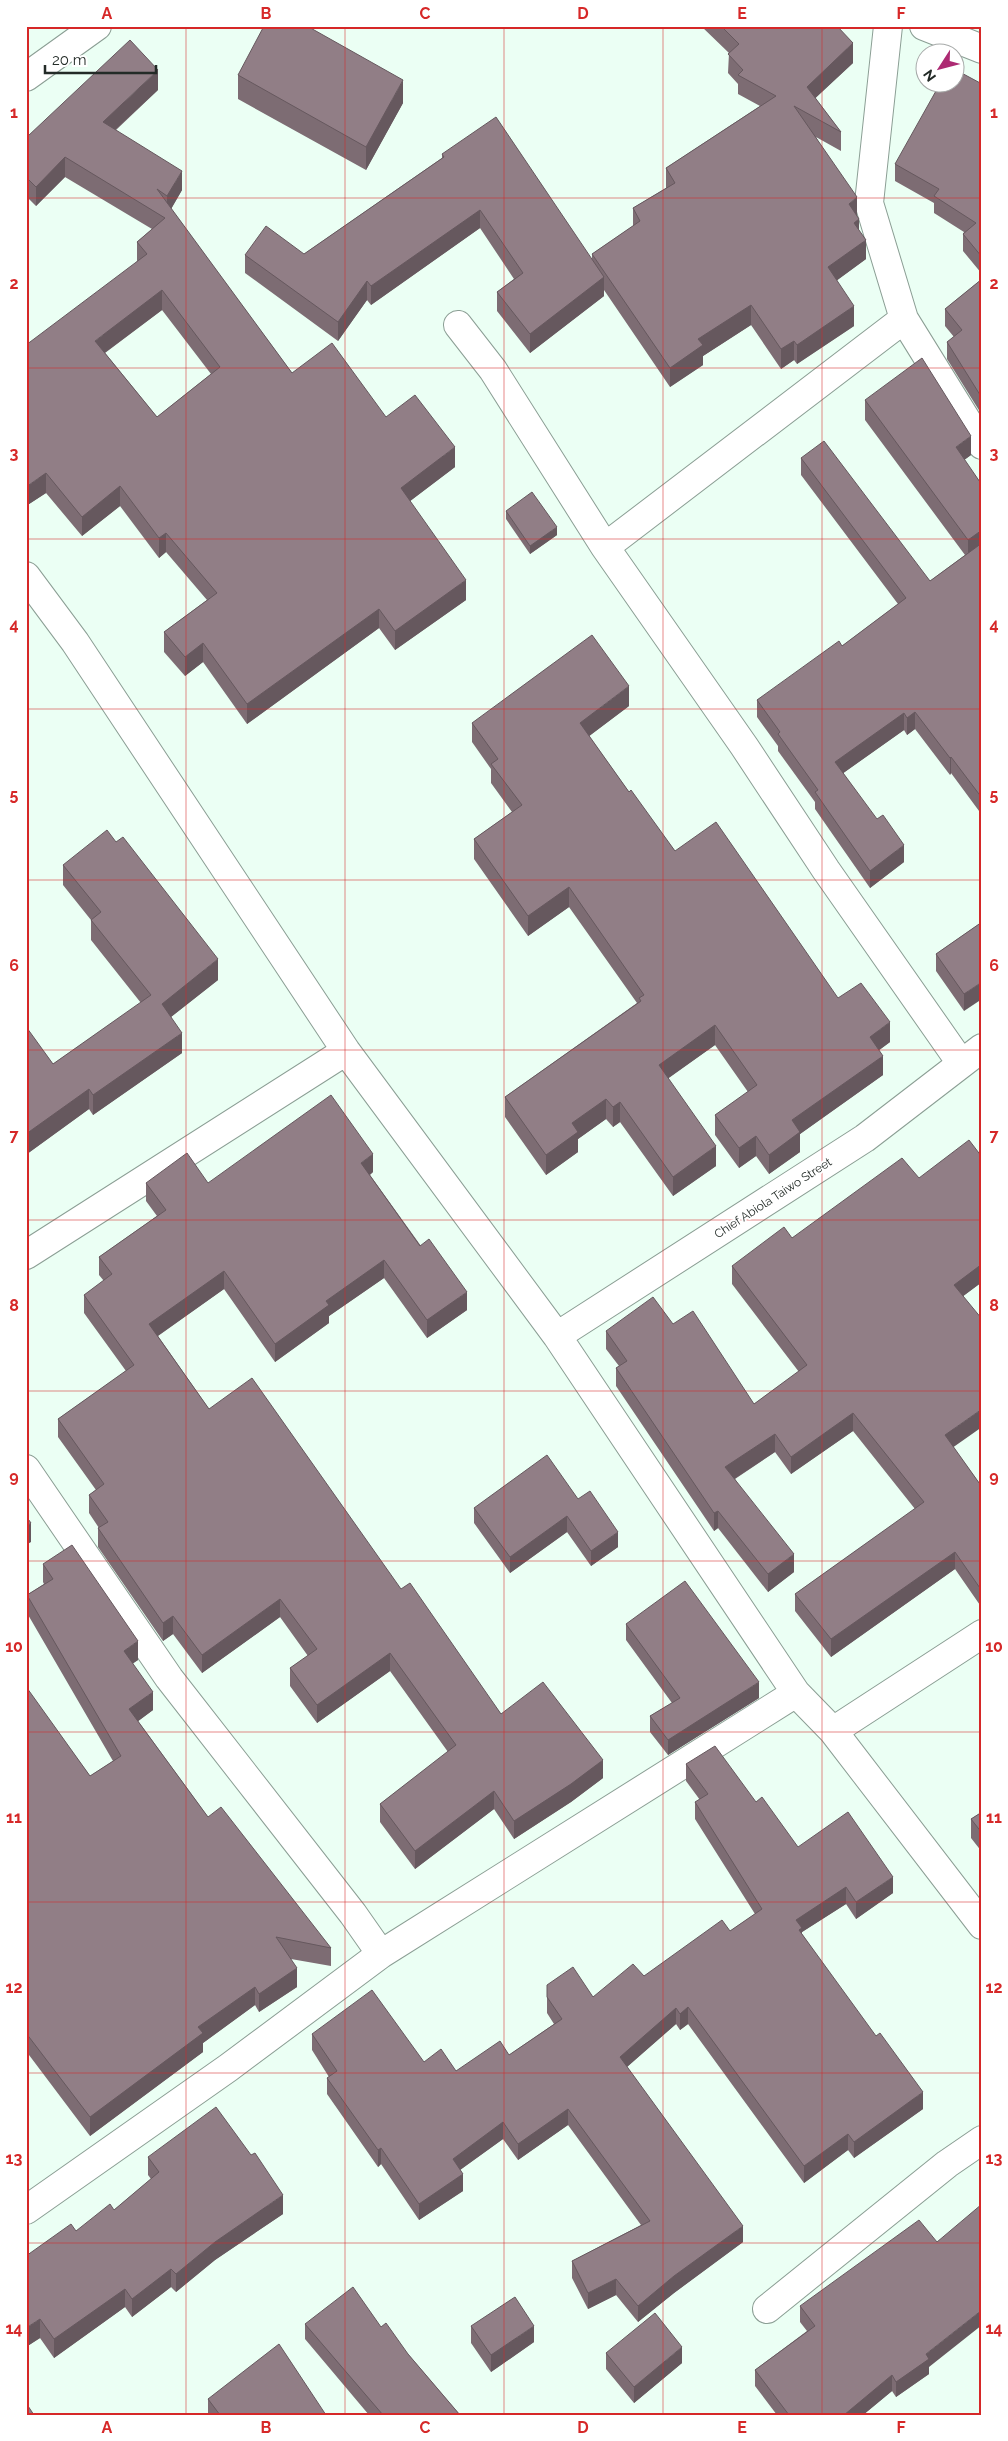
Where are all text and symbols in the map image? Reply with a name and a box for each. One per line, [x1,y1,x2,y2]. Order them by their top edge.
text: A [102,4,113,23]
text: B [261,4,272,23]
text: C [420,4,431,23]
text: D [577,4,589,23]
text: E [737,4,747,23]
text: F [896,4,906,23]
scale bar [45,42,156,74]
north arrow [916,42,966,92]
text: 20 m [52,51,87,69]
text: N [920,67,939,85]
text: 1 [10,103,18,122]
text: 1 [990,103,998,122]
text: 2 [9,274,19,293]
text: 2 [989,274,999,293]
text: 3 [10,444,19,463]
text: 3 [990,444,999,463]
text: 4 [9,615,19,634]
text: 4 [989,615,999,634]
text: 5 [10,785,19,804]
text: 5 [990,785,999,804]
text: 6 [9,956,19,975]
text: 6 [989,956,999,975]
text: 7 [10,1126,19,1145]
text: 7 [990,1126,999,1145]
street label: Chief Abiola Taiwo Street [712,1155,834,1241]
text: 8 [9,1296,19,1315]
text: 8 [989,1296,999,1315]
text: 9 [9,1467,19,1486]
text: 9 [989,1467,999,1486]
text: 10 [5,1637,23,1656]
text: 10 [985,1637,1003,1656]
text: 11 [6,1808,22,1827]
text: 11 [986,1808,1002,1827]
text: 12 [6,1978,22,1997]
text: 12 [986,1978,1002,1997]
text: 13 [6,2149,22,2168]
text: 13 [986,2149,1002,2168]
text: 14 [5,2319,23,2338]
text: 14 [985,2319,1003,2338]
text: A [102,2418,113,2437]
text: B [261,2418,272,2437]
text: C [420,2418,431,2437]
text: D [577,2418,589,2437]
text: E [737,2418,747,2437]
text: F [896,2418,906,2437]

